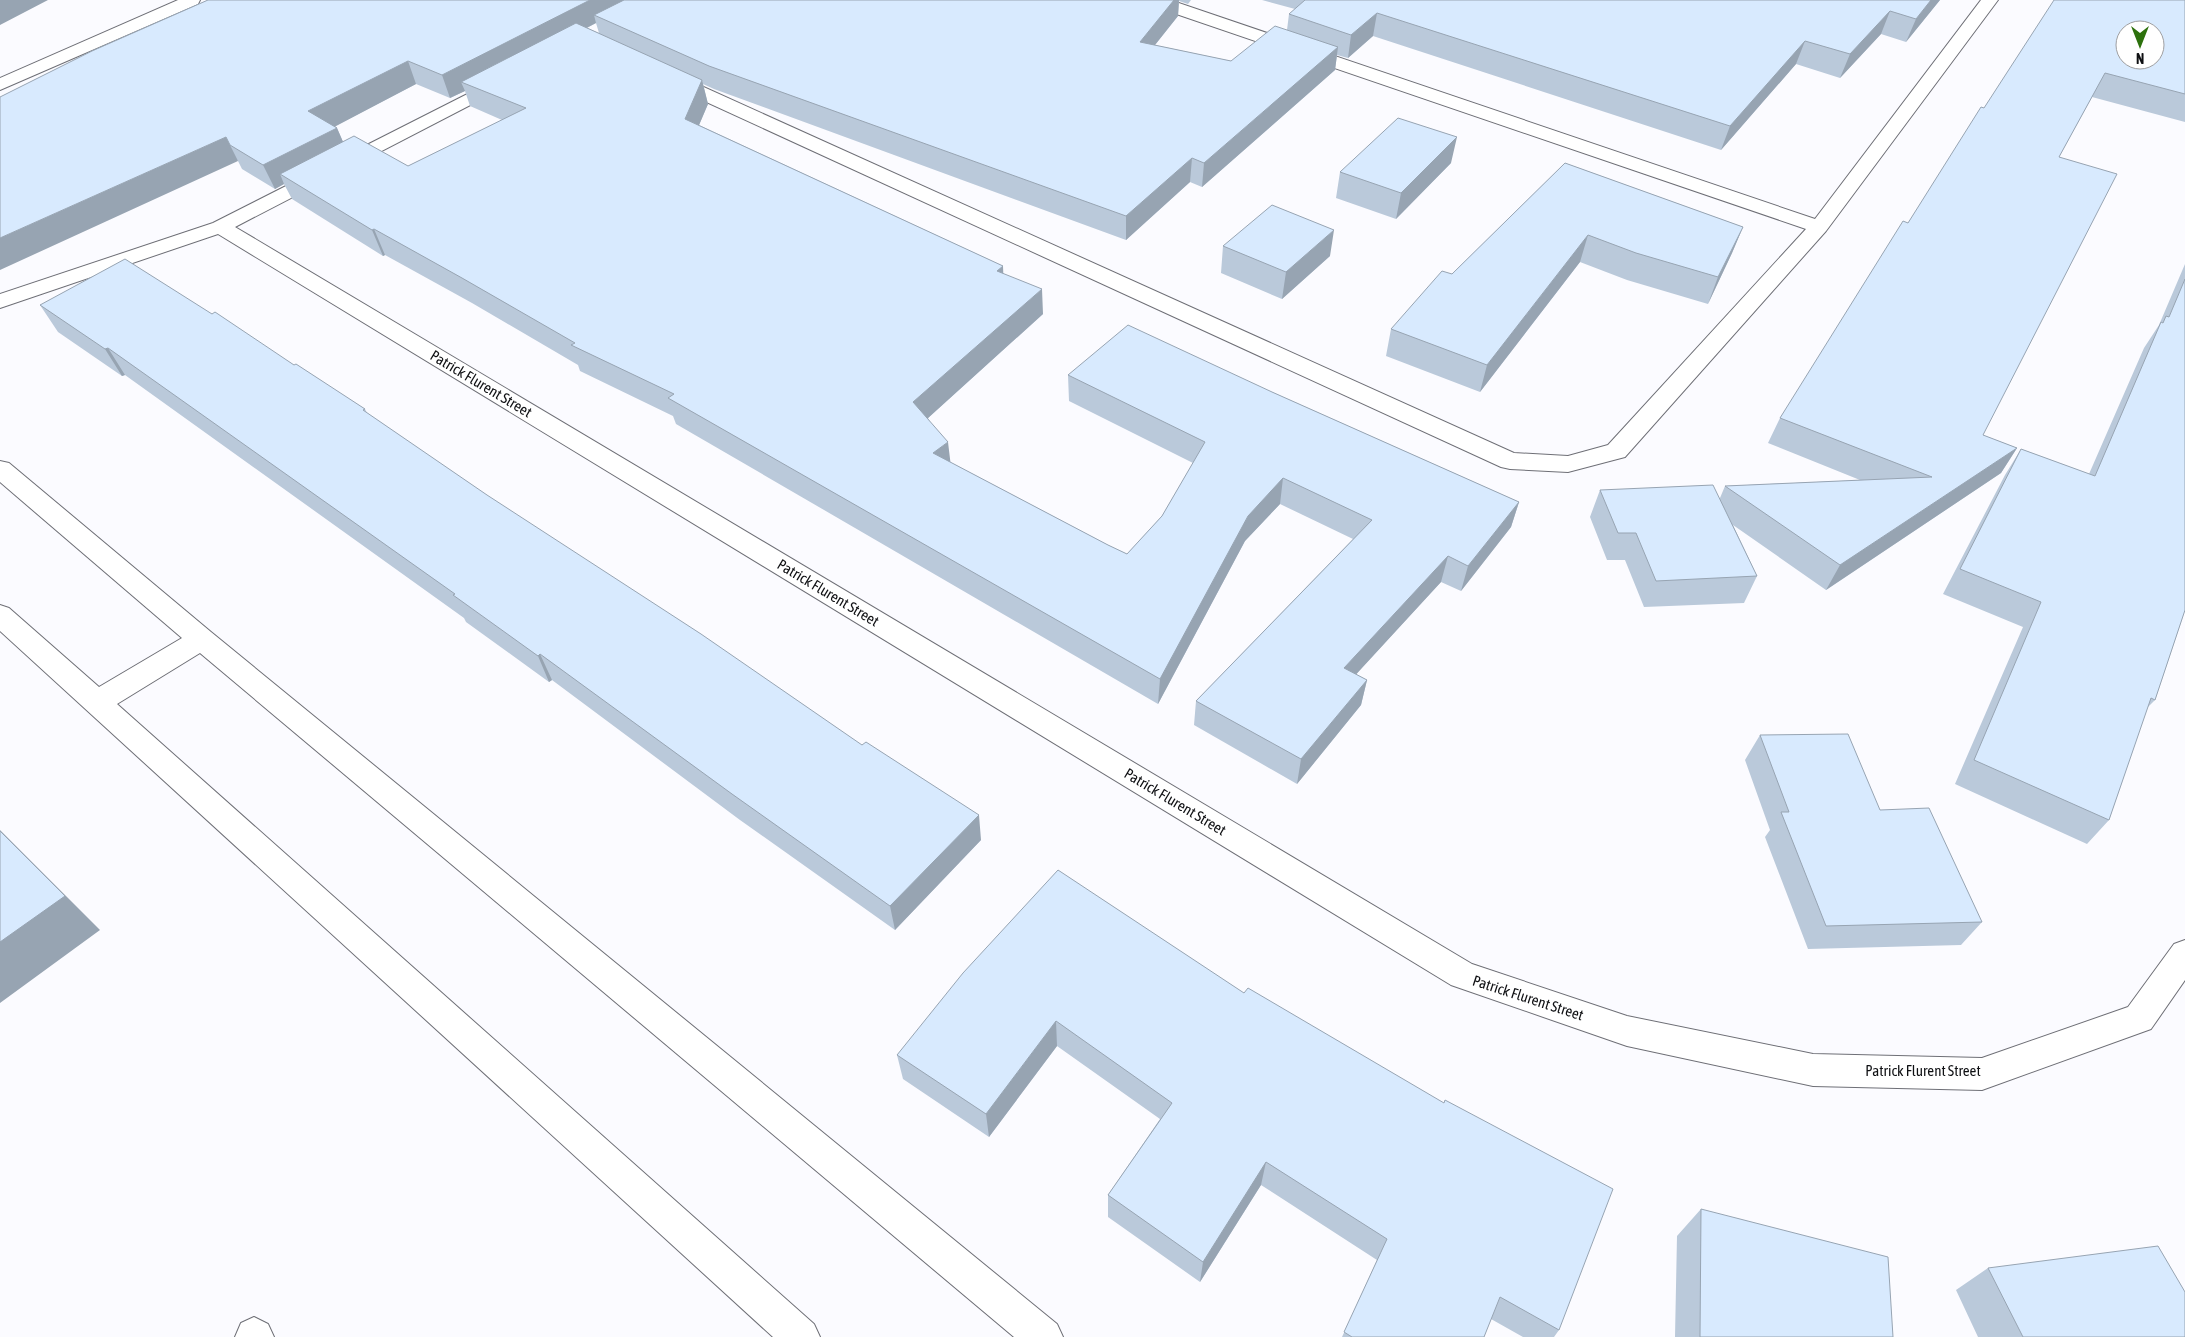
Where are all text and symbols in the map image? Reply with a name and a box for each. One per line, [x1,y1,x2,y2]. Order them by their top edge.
north arrow [2115,20,2165,70]
text: N [2136,50,2144,66]
street label: Patrick Flurent Street [427,347,535,421]
street label: Patrick Flurent Street [774,556,882,630]
street label: Patrick Flurent Street [1121,765,1229,839]
street label: Patrick Flurent Street [1471,972,1586,1023]
street label: Patrick Flurent Street [1865,1062,1981,1079]

